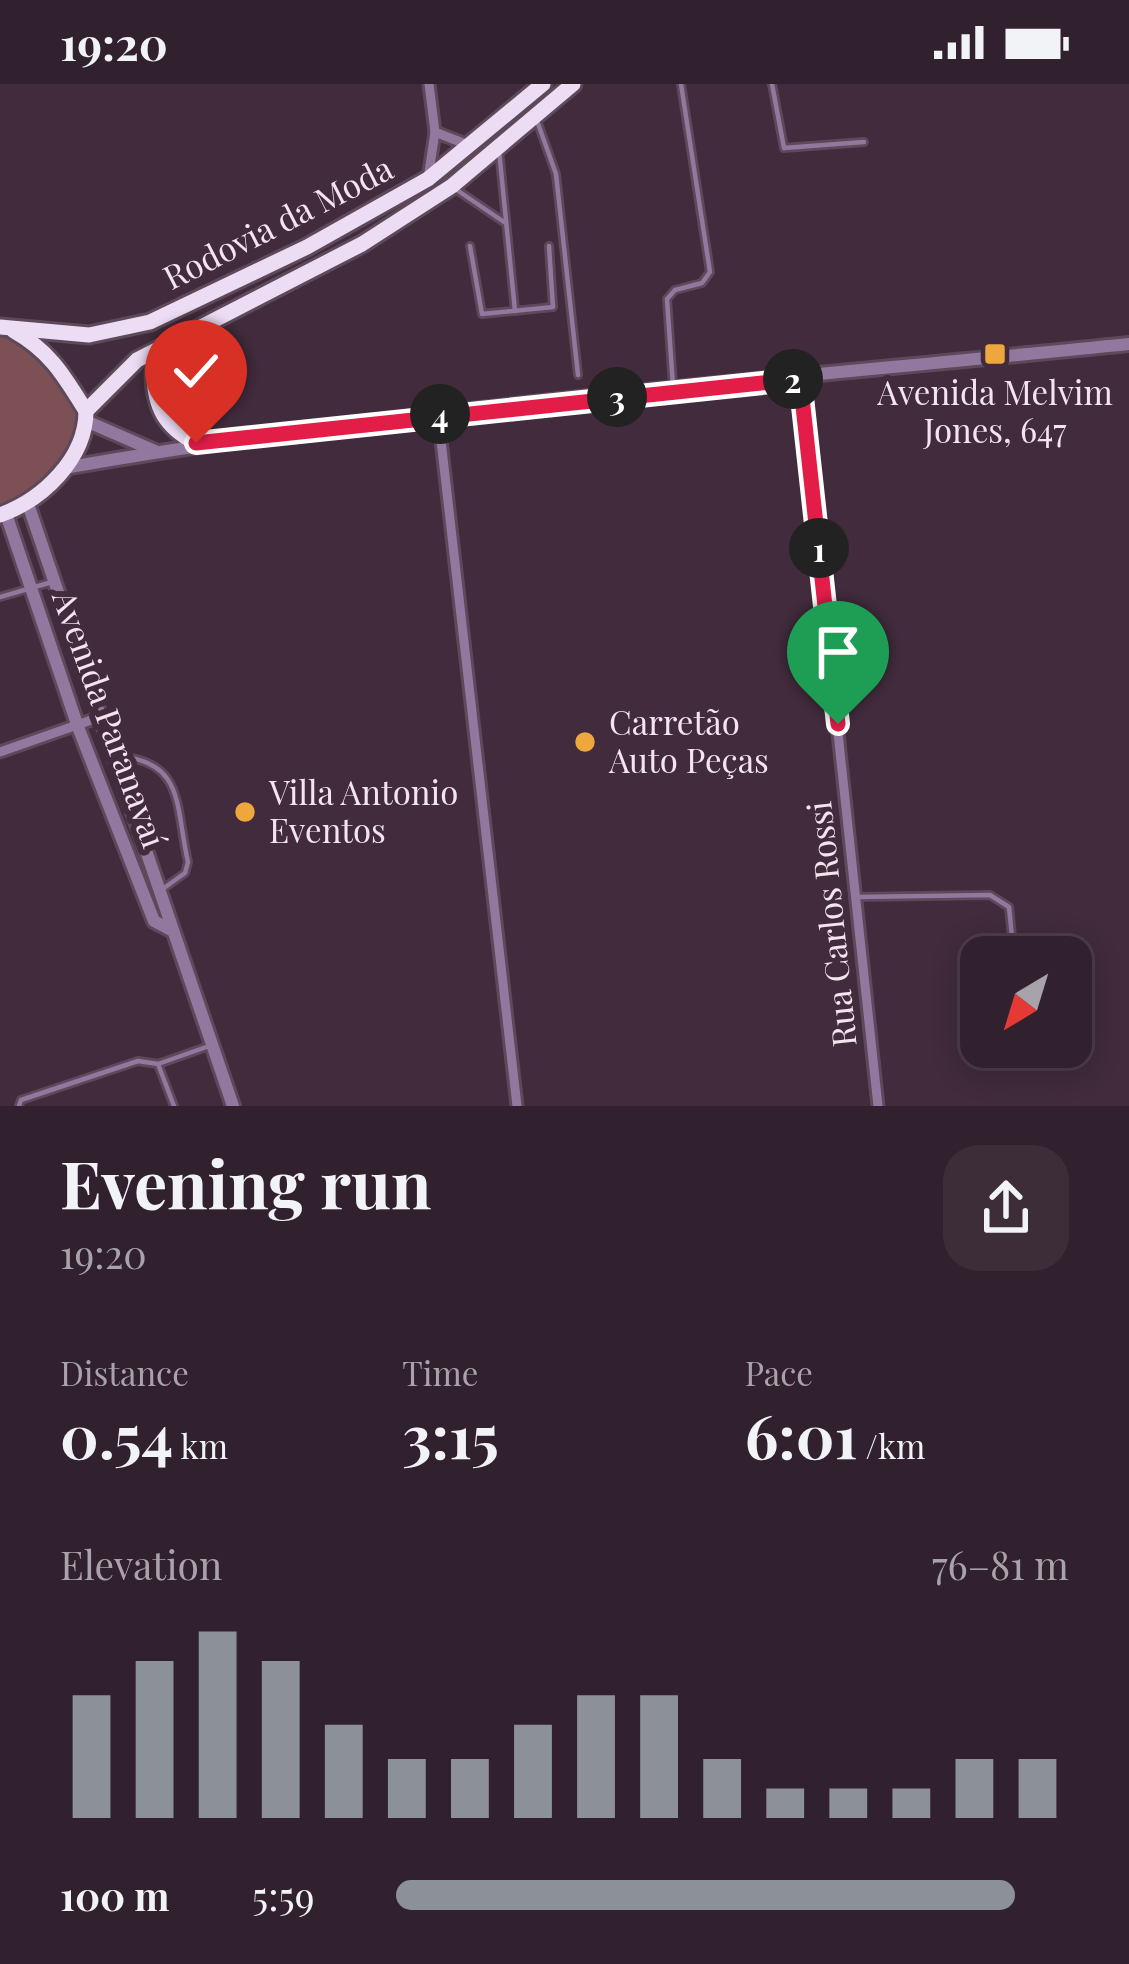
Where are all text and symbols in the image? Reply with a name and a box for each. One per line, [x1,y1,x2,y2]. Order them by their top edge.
text: 19:20 [60,12,168,72]
street label: Rodovia da Moda [155,144,400,298]
pin [145,320,247,443]
icon: check [163,338,229,404]
marker: Avenida Melvim Jones, 647 [982,341,1008,367]
pin: 2 [763,349,823,409]
text: 2 [784,357,802,401]
pin: 3 [587,367,647,427]
place label: Avenida Melvim Jones, 647 [876,369,1113,451]
text: 3 [609,375,625,419]
pin: 4 [410,384,470,444]
text: 4 [431,392,449,436]
pin: 1 [789,518,849,578]
text: 1 [813,526,825,570]
street label: Avenida Paranavaí [44,583,178,853]
pin [787,601,889,724]
icon: arrive [805,619,871,685]
place label: Carretão Auto Peças [608,699,769,781]
marker: Carretão Auto Peças [572,729,598,755]
place label: Villa Antonio Eventos [268,769,458,851]
marker: Villa Antonio Eventos [232,799,258,825]
street label: Rua Carlos Rossi [795,799,865,1049]
north arrow [960,936,1092,1068]
map controls [960,936,1092,1068]
text: Evening run [60,1138,432,1226]
button: share [943,1145,1069,1271]
text: 19:20 [60,1227,147,1279]
text: Distance [60,1350,189,1394]
text: Time [402,1350,479,1394]
text: Pace [745,1350,813,1394]
text: 0.54 [60,1394,173,1474]
text: 3:15 [402,1394,499,1474]
text: 6:01 [745,1394,857,1474]
text: km [173,1423,228,1467]
text: /km [857,1423,925,1467]
text: Elevation [60,1538,222,1590]
text: 76–81 m [932,1538,1069,1590]
text: 100 m [60,1869,170,1921]
text: 5:59 [252,1869,315,1921]

